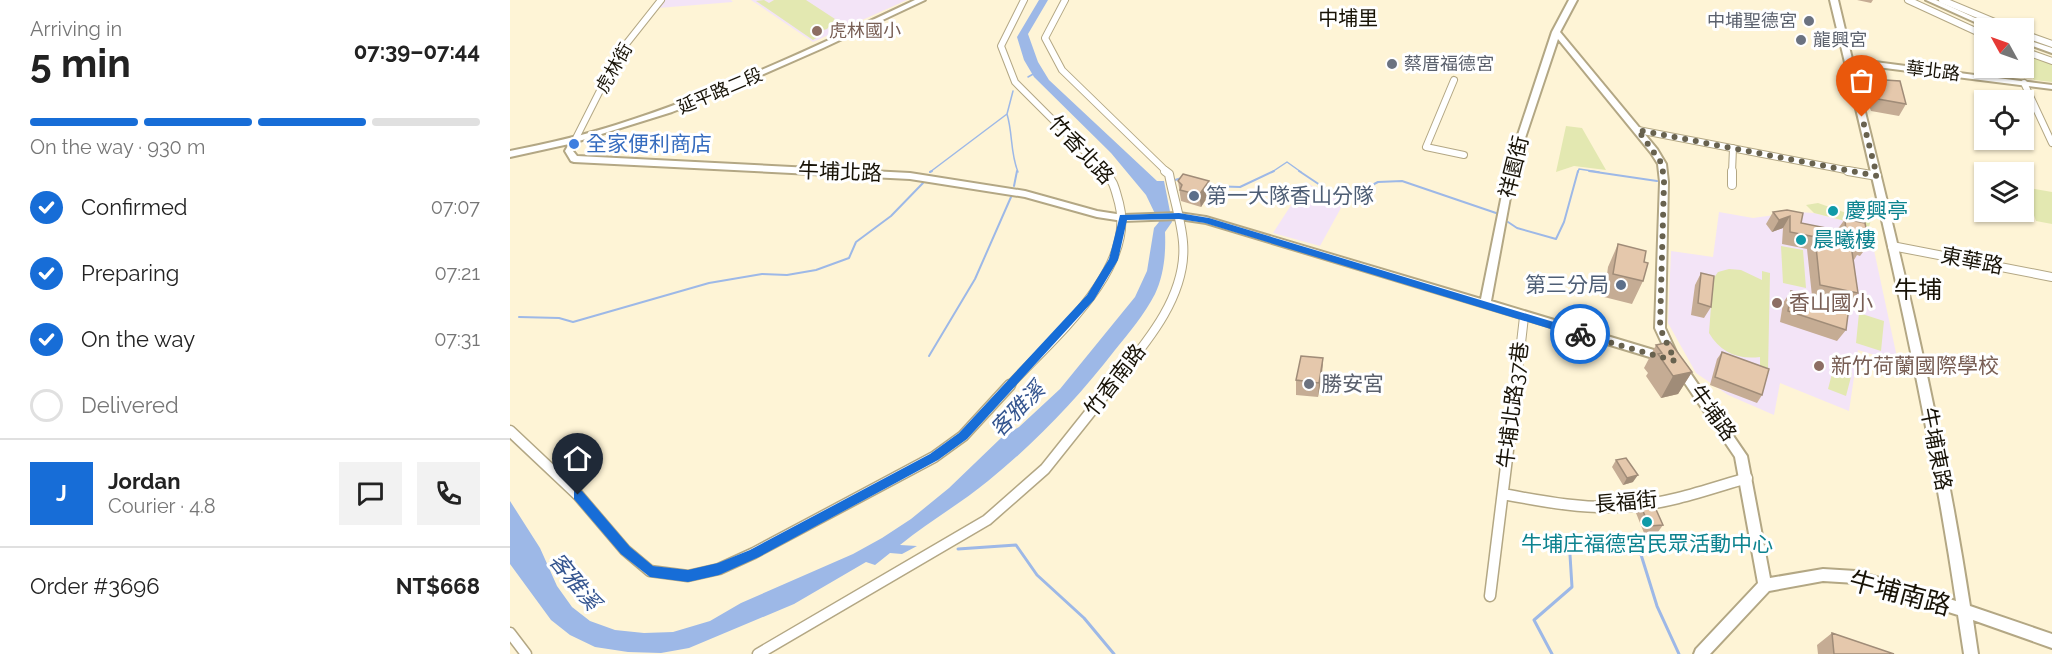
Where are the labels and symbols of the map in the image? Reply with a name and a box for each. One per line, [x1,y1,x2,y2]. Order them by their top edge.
district label: 中埔里 [1318,6,1378,30]
place label: 中埔聖德宮 [1707,10,1797,31]
marker: 中埔聖德宮 [1802,14,1816,28]
north arrow [1974,18,2034,78]
place label: 虎林國小 [829,20,901,41]
marker: 虎林國小 [810,24,824,38]
place label: 龍興宮 [1813,29,1867,50]
marker: 龍興宮 [1794,33,1808,47]
street label: 虎林街 [591,39,636,96]
place label: 蔡厝福德宮 [1404,53,1494,74]
pin [1836,55,1887,117]
marker: 蔡厝福德宮 [1385,57,1399,71]
street label: 華北路 [1905,57,1961,84]
street label: 延平路二段 [674,63,765,118]
street label: 竹香北路 [1044,110,1119,189]
place label: 全家便利商店 [586,131,712,156]
street label: 祥園街 [1494,133,1533,200]
marker: 全家便利商店 [567,137,581,151]
street label: 牛埔北路 [798,158,882,185]
place label: 第一大隊香山分隊 [1206,183,1374,208]
marker: 第一大隊香山分隊 [1187,189,1201,203]
place label: 慶興亭 [1845,198,1908,223]
marker: 慶興亭 [1826,204,1840,218]
place label: 晨曦樓 [1813,227,1876,252]
marker: 晨曦樓 [1794,233,1808,247]
street label: 東華路 [1939,242,2005,279]
place label: 第三分局 [1525,272,1609,297]
district label: 牛埔 [1894,275,1942,304]
marker: 第三分局 [1614,278,1628,292]
place label: 香山國小 [1789,290,1873,315]
marker: 香山國小 [1770,296,1784,310]
courier [1550,304,1610,364]
street label: 竹香南路 [1079,339,1150,420]
street label: 牛埔北路37巷 [1492,340,1533,470]
place label: 新竹荷蘭國際學校 [1831,353,1999,378]
marker: 新竹荷蘭國際學校 [1812,359,1826,373]
place label: 勝安宮 [1321,371,1384,396]
water label: 客雅溪 [985,374,1051,442]
marker: 勝安宮 [1302,377,1316,391]
street label: 牛埔路 [1685,380,1742,446]
street label: 牛埔東路 [1916,405,1957,493]
pin [552,433,603,495]
street label: 長福街 [1593,486,1658,517]
marker: 牛埔庄福德宮民眾活動中心 [1640,515,1654,529]
place label: 牛埔庄福德宮民眾活動中心 [1521,531,1773,556]
water label: 客雅溪 [544,547,608,617]
street label: 牛埔南路 [1846,565,1954,621]

